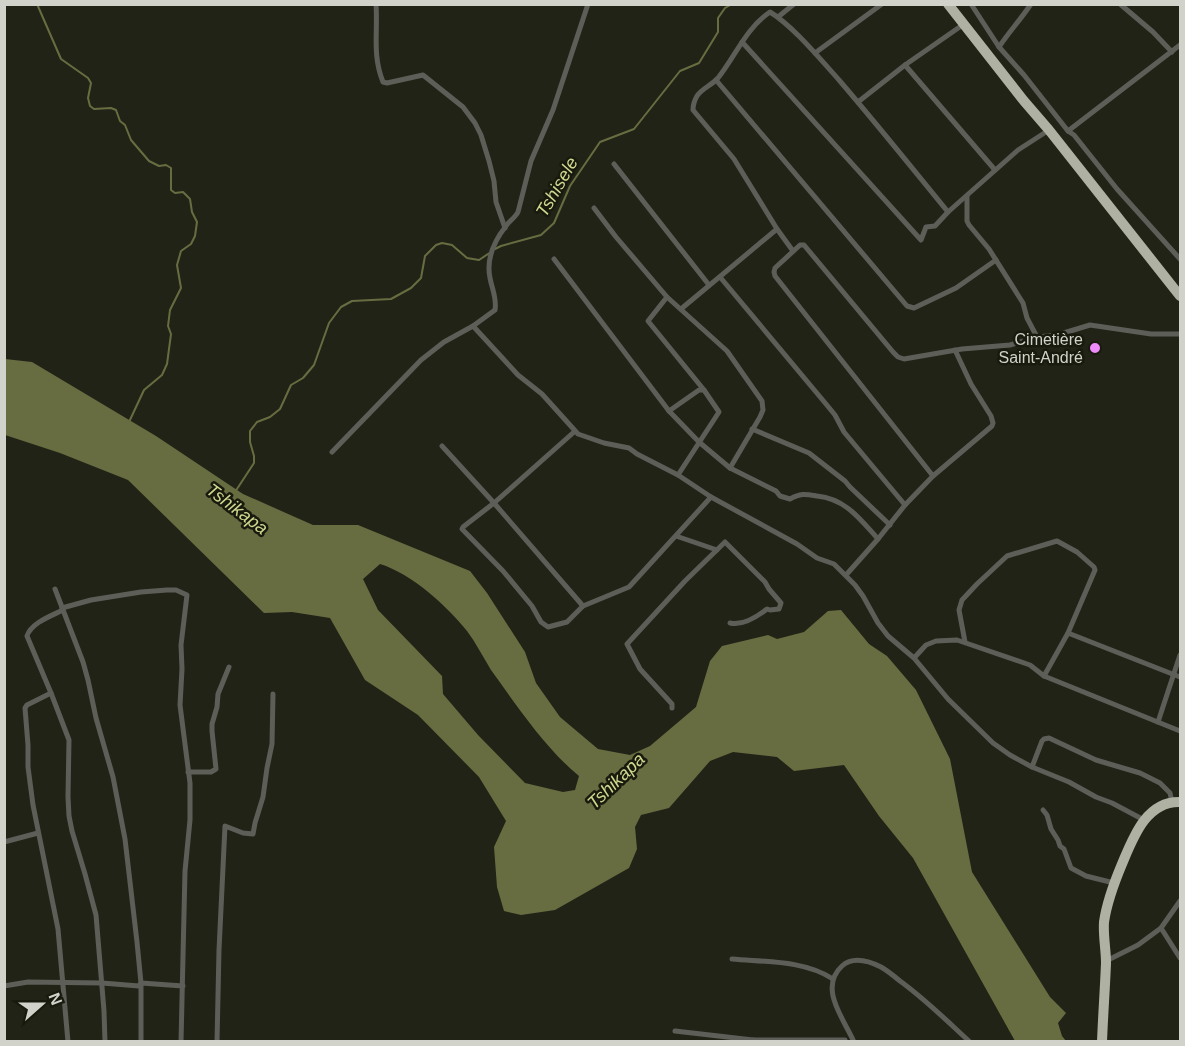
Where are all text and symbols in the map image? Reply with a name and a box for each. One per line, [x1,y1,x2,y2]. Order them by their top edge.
water label: Tshisele [532,154,582,220]
place label: Cimetière Saint-André [999,331,1083,366]
marker: Cimetière Saint-André [1088,341,1102,355]
water label: Tshikapa [202,480,272,538]
water label: Tshikapa [583,749,649,813]
north arrow [12,974,72,1034]
text: N [46,990,66,1007]

